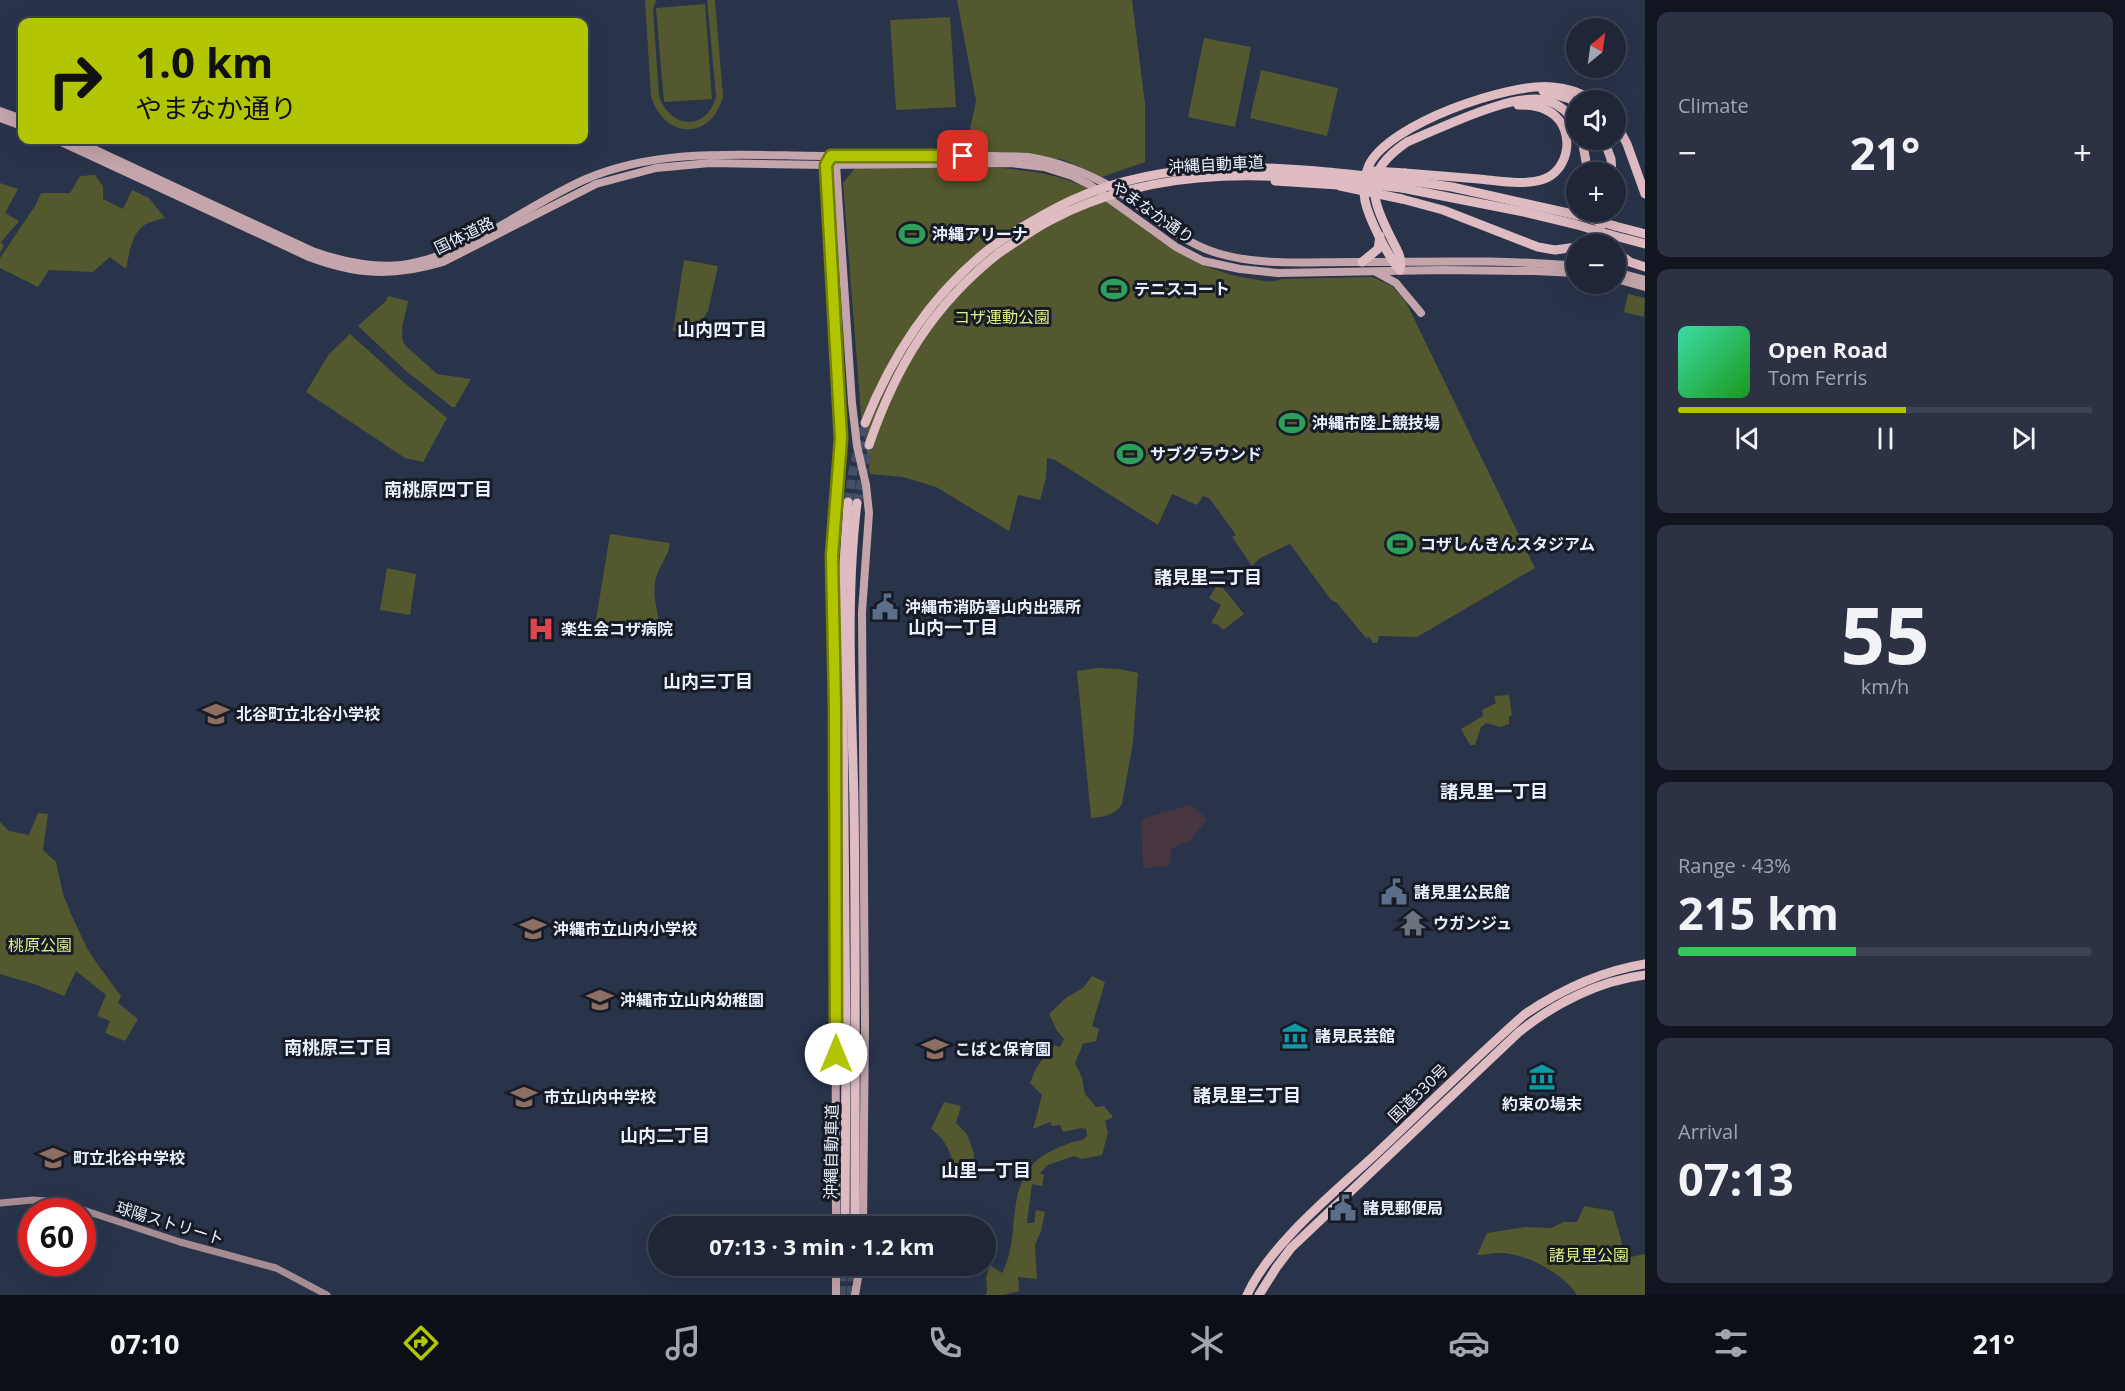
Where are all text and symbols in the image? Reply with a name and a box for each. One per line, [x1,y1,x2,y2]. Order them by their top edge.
north arrow [1566,18,1626,78]
map controls [1566,18,1626,294]
text: 1.0 km [135,33,273,90]
icon: right [36,42,114,120]
text: やまなか通り [135,89,297,126]
button: sound [1566,90,1626,150]
text: Climate [1678,92,1749,119]
text: 21° [1850,122,1920,183]
pin [937,130,988,181]
text: − [1678,130,1697,175]
text: + [2073,130,2092,175]
icon: arrive [946,139,979,172]
street label: 沖縄自動車道 [1167,151,1265,177]
button: + [1566,162,1626,222]
street label: やまなか通り [1107,175,1199,249]
street label: 国体道路 [430,211,498,259]
sports icon: 沖縄アリーナ [897,219,927,249]
place label: 沖縄アリーナ [932,223,1028,245]
button: − [1566,234,1626,294]
sports icon: テニスコート [1099,274,1129,304]
place label: テニスコート [1134,278,1230,300]
park label: コザ運動公園 [954,306,1050,328]
district label: 山内四丁目 [677,317,767,341]
text: Open Road [1768,334,1888,364]
text: Tom Ferris [1768,364,1867,391]
sports icon: 沖縄市陸上競技場 [1277,408,1307,438]
place label: 沖縄市陸上競技場 [1312,412,1440,434]
icon: previous [1731,422,1764,455]
icon: pause [1869,422,1902,455]
icon: next [2007,422,2040,455]
sports icon: サブグラウンド [1115,439,1145,469]
place label: サブグラウンド [1150,443,1262,465]
district label: 南桃原四丁目 [384,477,492,501]
sports icon: コザしんきんスタジアム [1385,529,1415,559]
place label: コザしんきんスタジアム [1420,533,1595,555]
district label: 諸見里二丁目 [1154,565,1262,589]
text: 55 [1840,581,1930,687]
public building icon: 沖縄市消防署山内出張所 [870,592,900,622]
place label: 沖縄市消防署山内出張所 [905,596,1081,618]
hospital icon: 楽生会コザ病院 [526,614,556,644]
district label: 山内一丁目 [908,615,998,639]
place label: 楽生会コザ病院 [561,618,673,640]
district label: 山内三丁目 [663,669,753,693]
text: km/h [1861,673,1909,700]
school or university icon: 北谷町立北谷小学校 [201,699,231,729]
place label: 北谷町立北谷小学校 [236,703,380,725]
district label: 諸見里一丁目 [1440,779,1548,803]
text: Range · 43% [1678,852,1791,879]
public building icon: 諸見里公民館 [1379,877,1409,907]
place label: 諸見里公民館 [1414,881,1510,903]
text: 215 km [1678,882,1839,943]
temple icon: ウガンジュ [1398,908,1428,938]
place label: ウガンジュ [1433,912,1512,934]
school or university icon: 沖縄市立山内小学校 [518,914,548,944]
place label: 沖縄市立山内小学校 [553,918,697,940]
park label: 桃原公園 [8,934,72,956]
school or university icon: 沖縄市立山内幼稚園 [585,985,615,1015]
place label: 沖縄市立山内幼稚園 [620,989,764,1011]
museum icon: 諸見民芸館 [1280,1021,1310,1051]
position arrow [804,1022,868,1086]
place label: 諸見民芸館 [1315,1025,1395,1047]
school or university icon: こばと保育園 [920,1034,950,1064]
district label: 南桃原三丁目 [284,1035,392,1059]
place label: こばと保育園 [955,1038,1051,1060]
street label: 国道330号 [1383,1059,1453,1127]
museum icon: 約束の場末 [1527,1062,1557,1092]
school or university icon: 市立山内中学校 [509,1082,539,1112]
district label: 諸見里三丁目 [1193,1083,1301,1107]
place label: 市立山内中学校 [544,1086,656,1108]
place label: 約束の場末 [1502,1093,1582,1115]
street label: 沖縄自動車道 [819,1104,843,1200]
text: Arrival [1678,1118,1738,1145]
district label: 山内二丁目 [620,1123,710,1147]
school or university icon: 町立北谷中学校 [38,1143,68,1173]
place label: 町立北谷中学校 [73,1147,185,1169]
text: 07:13 [1678,1148,1794,1209]
district label: 山里一丁目 [941,1158,1031,1182]
public building icon: 諸見郵便局 [1328,1193,1358,1223]
street label: 球陽ストリート [113,1196,227,1250]
place label: 諸見郵便局 [1363,1197,1443,1219]
speed limit sign: 60 [18,1198,96,1276]
text: 07:13 · 3 min · 1.2 km [709,1231,935,1261]
park label: 諸見里公園 [1549,1244,1629,1266]
icon: directions [400,1322,442,1364]
icon: music [662,1322,704,1364]
icon: phone [924,1322,966,1364]
icon: climate [1186,1322,1228,1364]
icon: car [1448,1322,1490,1364]
icon: filters [1710,1322,1752,1364]
text: 07:10 [110,1325,180,1362]
text: 21° [1972,1325,2015,1362]

